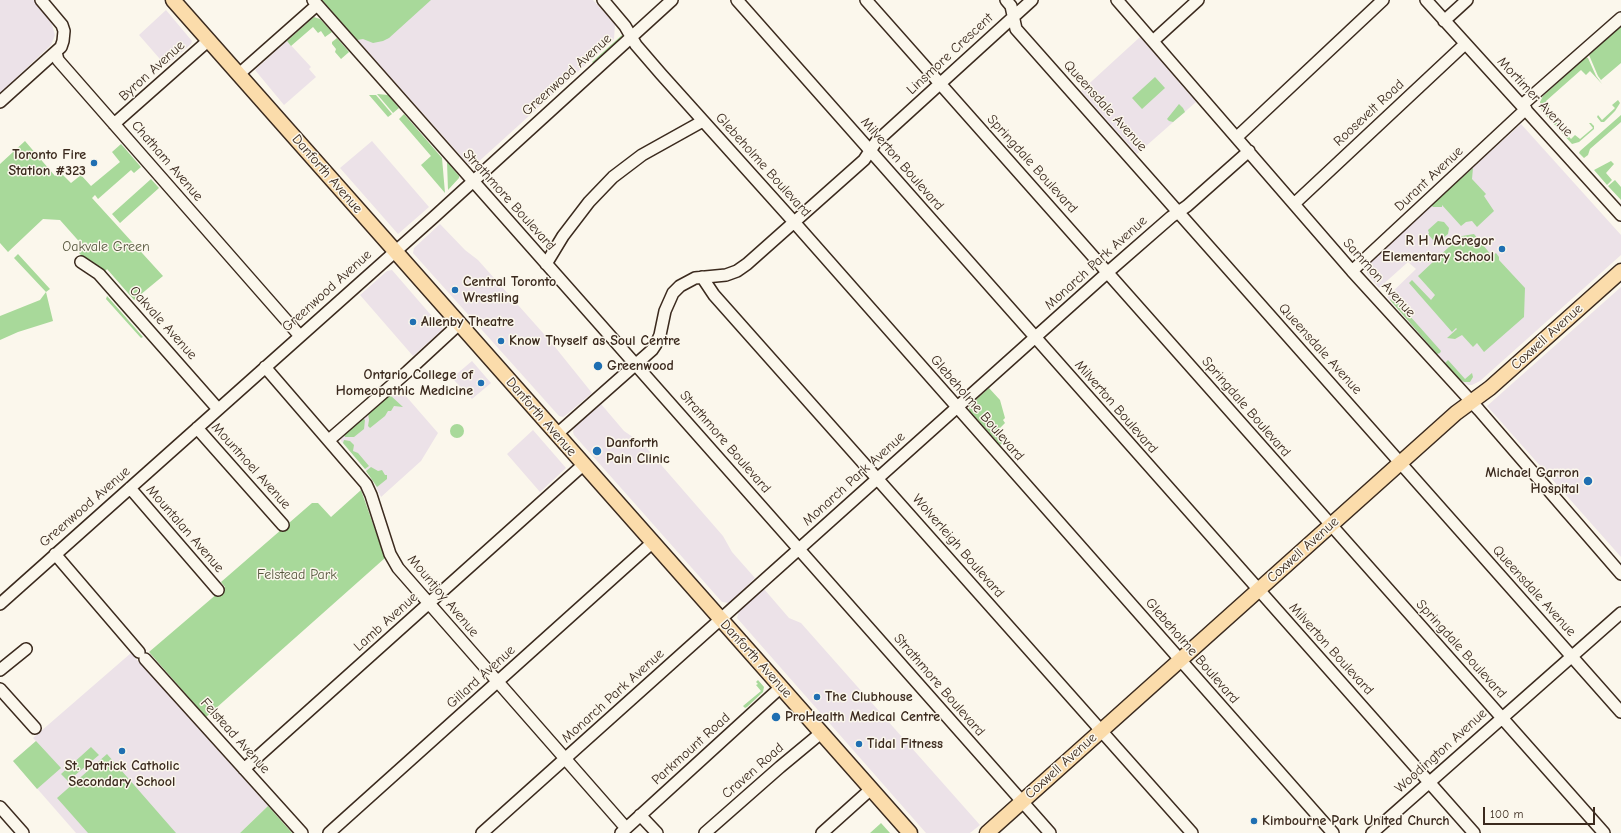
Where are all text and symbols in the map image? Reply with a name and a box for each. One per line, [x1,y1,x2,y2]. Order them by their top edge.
street label: Linsmore Crescent [903,10,997,98]
street label: Greenwood Avenue [519,30,615,120]
street label: Byron Avenue [116,37,188,105]
street label: Mortimer Avenue [1494,53,1576,141]
street label: Queensdale Avenue [1060,57,1150,155]
street label: Roosevelt Road [1330,76,1408,150]
street label: Glebeholme Boulevard [712,109,814,221]
street label: Springdale Boulevard [983,111,1081,217]
street label: Milverton Boulevard [857,114,947,214]
street label: Chatham Avenue [128,117,206,205]
street label: Danforth Avenue [288,131,366,217]
street label: Durant Avenue [1391,143,1467,215]
street label: Strathmore Boulevard [459,146,559,254]
place label: Toronto Fire Station #323 [8,147,86,180]
marker: Toronto Fire Station #323 [89,158,99,168]
street label: Monarch Park Avenue [1041,212,1151,314]
place label: R H McGregor Elementary School [1382,233,1494,266]
street label: Sammon Avenue [1339,235,1419,321]
park label: Oakvale Green [62,239,150,255]
marker: R H McGregor Elementary School [1497,244,1507,254]
street label: Greenwood Avenue [279,246,375,336]
place label: Central Toronto Wrestling [463,274,556,306]
street label: Oakvale Avenue [126,283,200,363]
marker: Central Toronto Wrestling [450,285,460,295]
street label: Queensdale Avenue [1275,300,1365,398]
street label: Coxwell Avenue [1508,300,1586,374]
place label: Allenby Theatre [421,314,514,330]
marker: Allenby Theatre [408,317,418,327]
place label: Know Thyself as Soul Centre [509,333,680,349]
marker: Know Thyself as Soul Centre [496,336,506,346]
street label: Glebeholme Boulevard [927,352,1027,464]
street label: Springdale Boulevard [1198,354,1294,460]
street label: Milverton Boulevard [1071,357,1161,457]
place label: Greenwood [607,358,674,374]
marker: Greenwood [592,360,604,372]
place label: Ontario College of Homeopathic Medicine [336,367,473,400]
street label: Danforth Avenue [502,374,580,460]
marker: Ontario College of Homeopathic Medicine [476,378,486,388]
street label: Strathmore Boulevard [676,387,774,497]
street label: Mountnoel Avenue [208,419,294,513]
street label: Monarch Park Avenue [799,428,909,530]
place label: Danforth Pain Clinic [606,435,670,468]
marker: Danforth Pain Clinic [591,445,603,457]
street label: Greenwood Avenue [36,463,134,551]
place label: Michael Garron Hospital [1485,465,1579,498]
marker: Michael Garron Hospital [1582,475,1594,487]
street label: Mountalan Avenue [143,482,227,576]
street label: Wolverleigh Boulevard [908,491,1008,601]
street label: Coxwell Avenue [1264,513,1342,587]
street label: Queensdale Avenue [1489,542,1579,640]
street label: Mountjoy Avenue [404,551,482,641]
park label: Felstead Park [257,567,337,583]
street label: Lamb Avenue [351,589,421,655]
street label: Glebeholme Boulevard [1142,595,1242,707]
street label: Springdale Boulevard [1412,596,1510,702]
street label: Milverton Boulevard [1285,599,1377,699]
street label: Danforth Avenue [717,617,795,701]
street label: Strathmore Boulevard [890,630,988,740]
street label: Gillard Avenue [443,642,519,712]
street label: Monarch Park Avenue [558,645,668,747]
place label: The Clubhouse [825,689,913,705]
marker: The Clubhouse [812,692,822,702]
street label: Felstead Avenue [197,695,273,777]
street label: Woodington Avenue [1391,705,1491,797]
street label: Parkmount Road [648,709,734,789]
place label: ProHealth Medical Centre [785,709,940,725]
marker: ProHealth Medical Centre [770,711,782,723]
street label: Coxwell Avenue [1022,729,1100,803]
place label: Tidal Fitness [867,736,943,752]
marker: Tidal Fitness [854,739,864,749]
street label: Craven Road [719,740,787,802]
marker: St. Patrick Catholic Secondary School [117,746,127,756]
place label: St. Patrick Catholic Secondary School [65,758,179,790]
scale bar [1485,799,1597,825]
text: 100 m [1490,807,1523,821]
place label: Kimbourne Park United Church [1262,813,1450,829]
marker: Kimbourne Park United Church [1249,816,1259,826]

